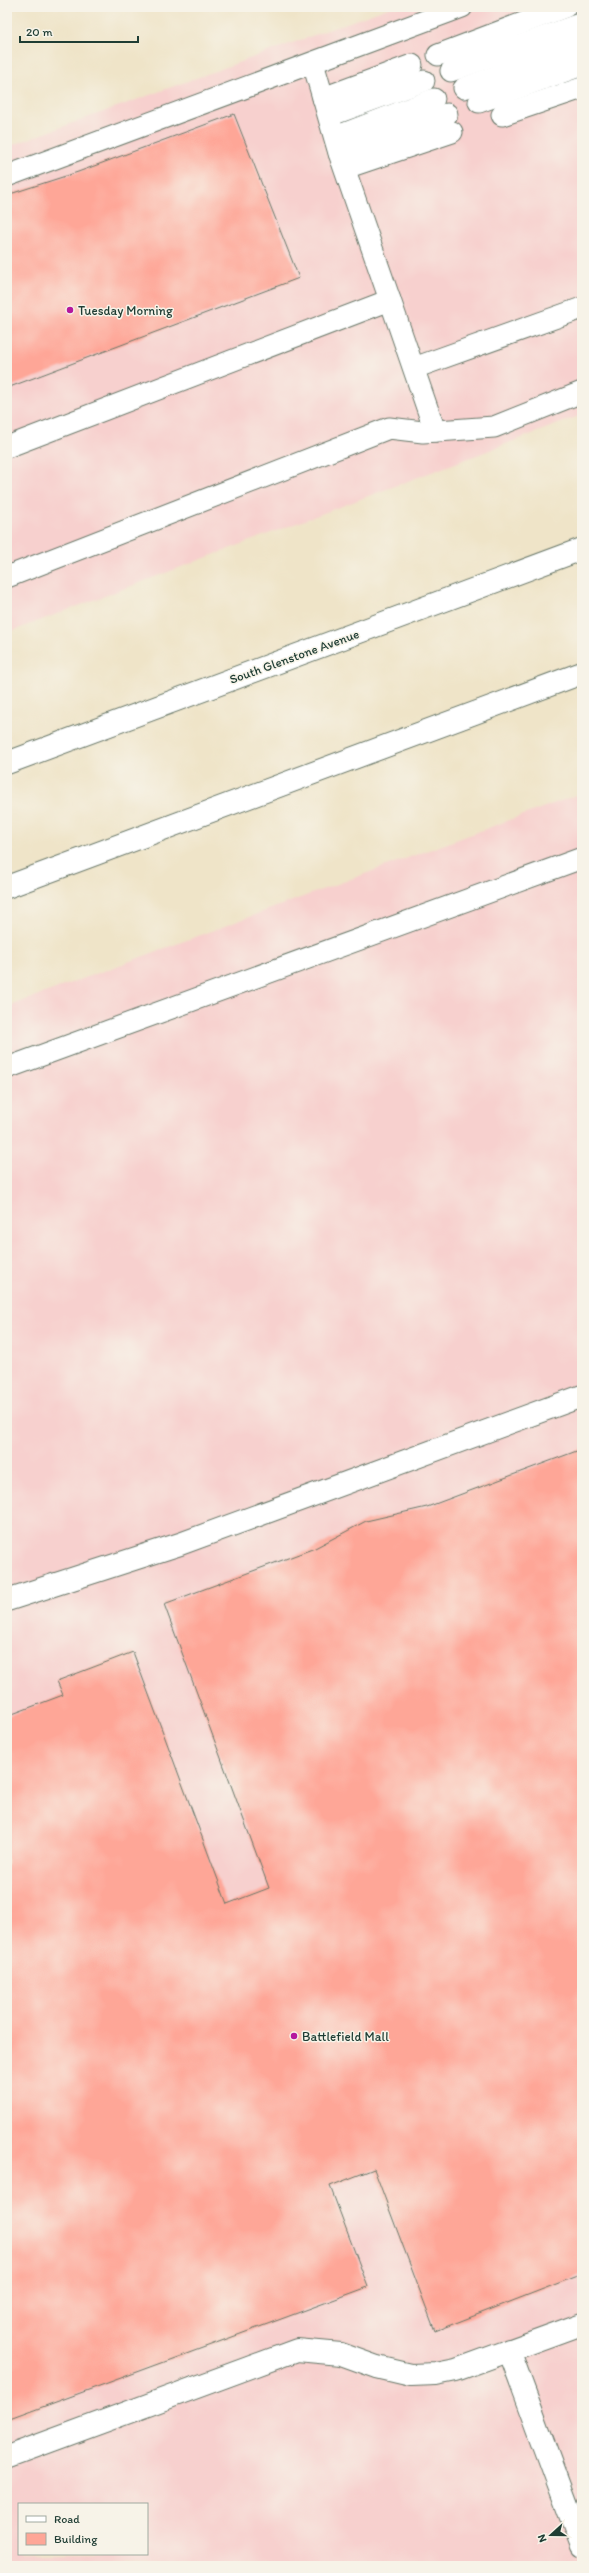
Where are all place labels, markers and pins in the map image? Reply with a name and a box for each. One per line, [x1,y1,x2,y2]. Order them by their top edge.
place label: Tuesday Morning [78,303,173,318]
marker: Tuesday Morning [65,305,75,315]
place label: Battlefield Mall [302,2029,389,2044]
marker: Battlefield Mall [289,2031,299,2041]

